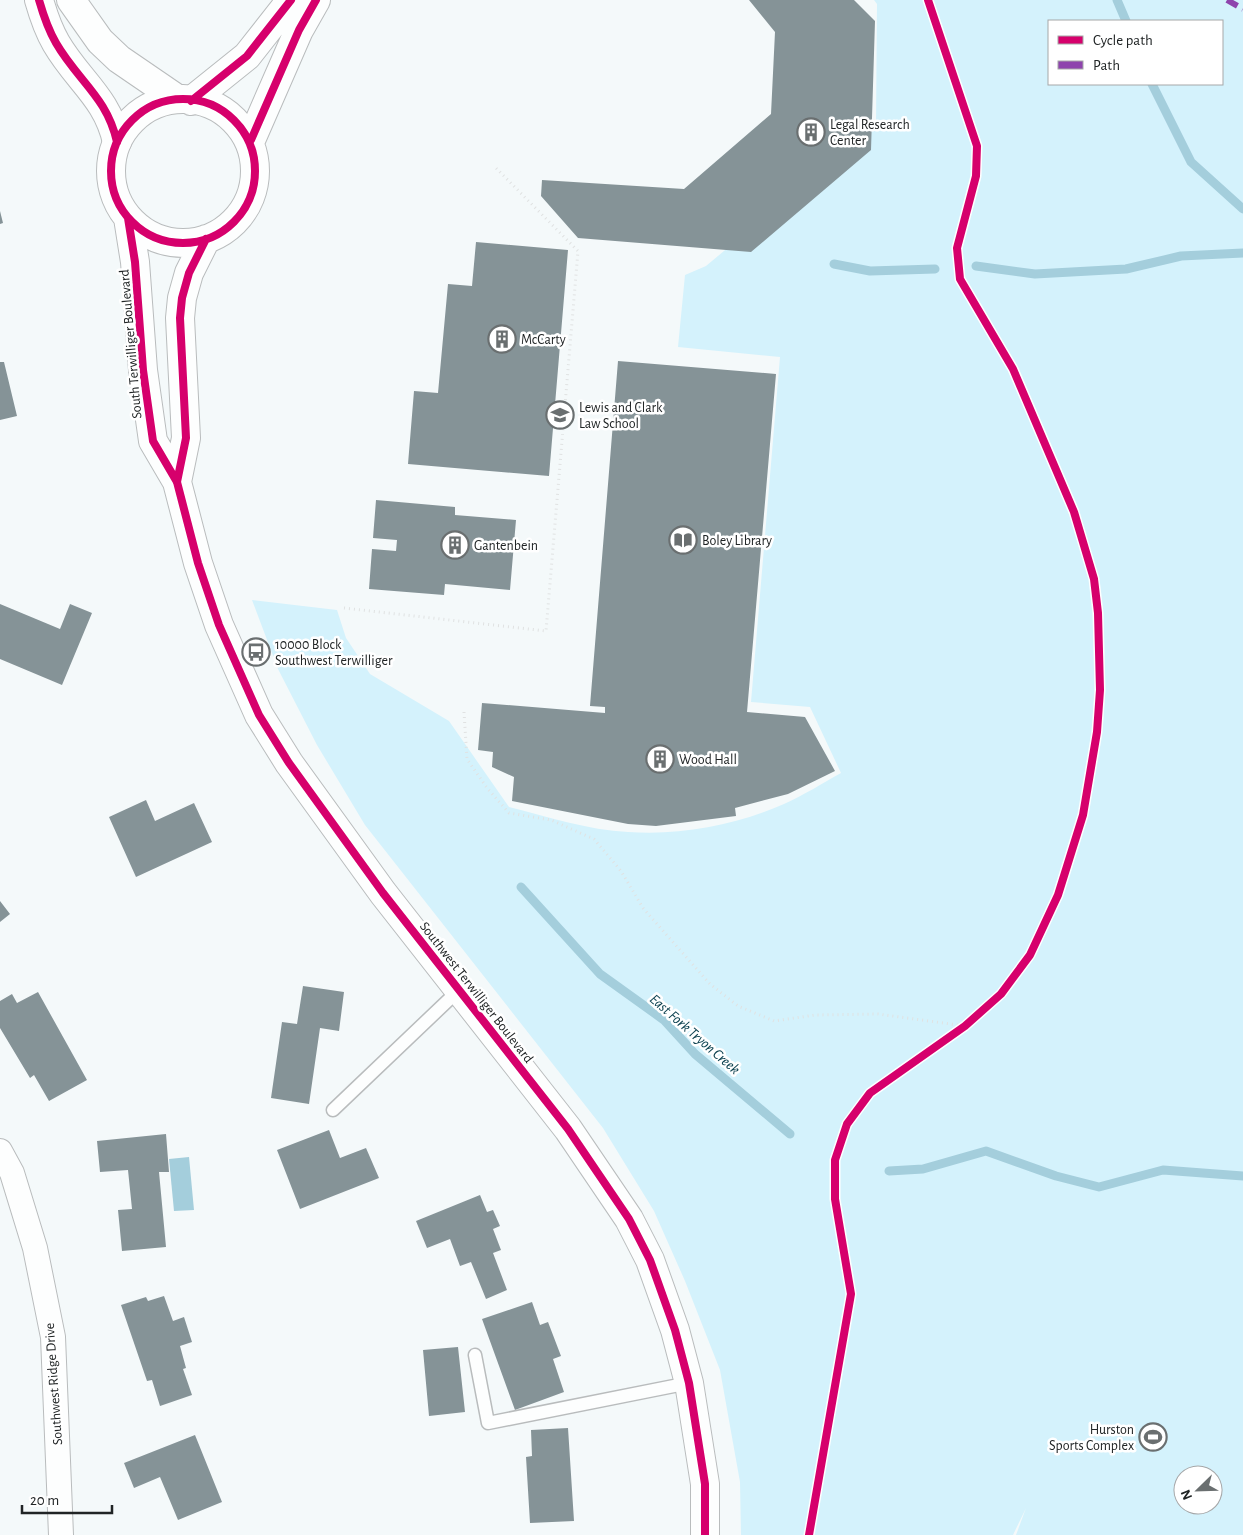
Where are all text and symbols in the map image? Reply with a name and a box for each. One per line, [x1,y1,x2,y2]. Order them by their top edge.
legend [1048,20,1223,85]
text: Cycle path [1093,33,1153,48]
text: Path [1093,58,1120,73]
building icon: Legal Research Center [796,117,826,147]
place label: Legal Research Center [830,118,910,148]
street label: South Terwilliger Boulevard [117,269,144,419]
building icon: McCarty [487,324,517,354]
place label: McCarty [521,333,566,347]
school or university icon: Lewis and Clark Law School [545,400,575,430]
place label: Lewis and Clark Law School [579,401,663,431]
library icon: Boley Library [668,525,698,555]
building icon: Gantenbein [440,530,470,560]
place label: Boley Library [702,534,772,548]
place label: Gantenbein [474,539,538,553]
bus stop icon: 10000 Block Southwest Terwilliger [241,637,271,667]
place label: 10000 Block Southwest Terwilliger [275,638,393,668]
building icon: Wood Hall [645,744,675,774]
place label: Wood Hall [679,753,737,767]
street label: Southwest Terwilliger Boulevard [417,919,536,1066]
water label: East Fork Tryon Creek [647,991,743,1077]
street label: Southwest Ridge Drive [43,1322,65,1446]
sports icon: Hurston Sports Complex [1138,1422,1168,1452]
place label: Hurston Sports Complex [1049,1423,1134,1453]
north arrow [1173,1465,1223,1515]
scale bar [22,1482,112,1514]
text: N [1179,1487,1195,1502]
text: 20 m [30,1493,59,1508]

